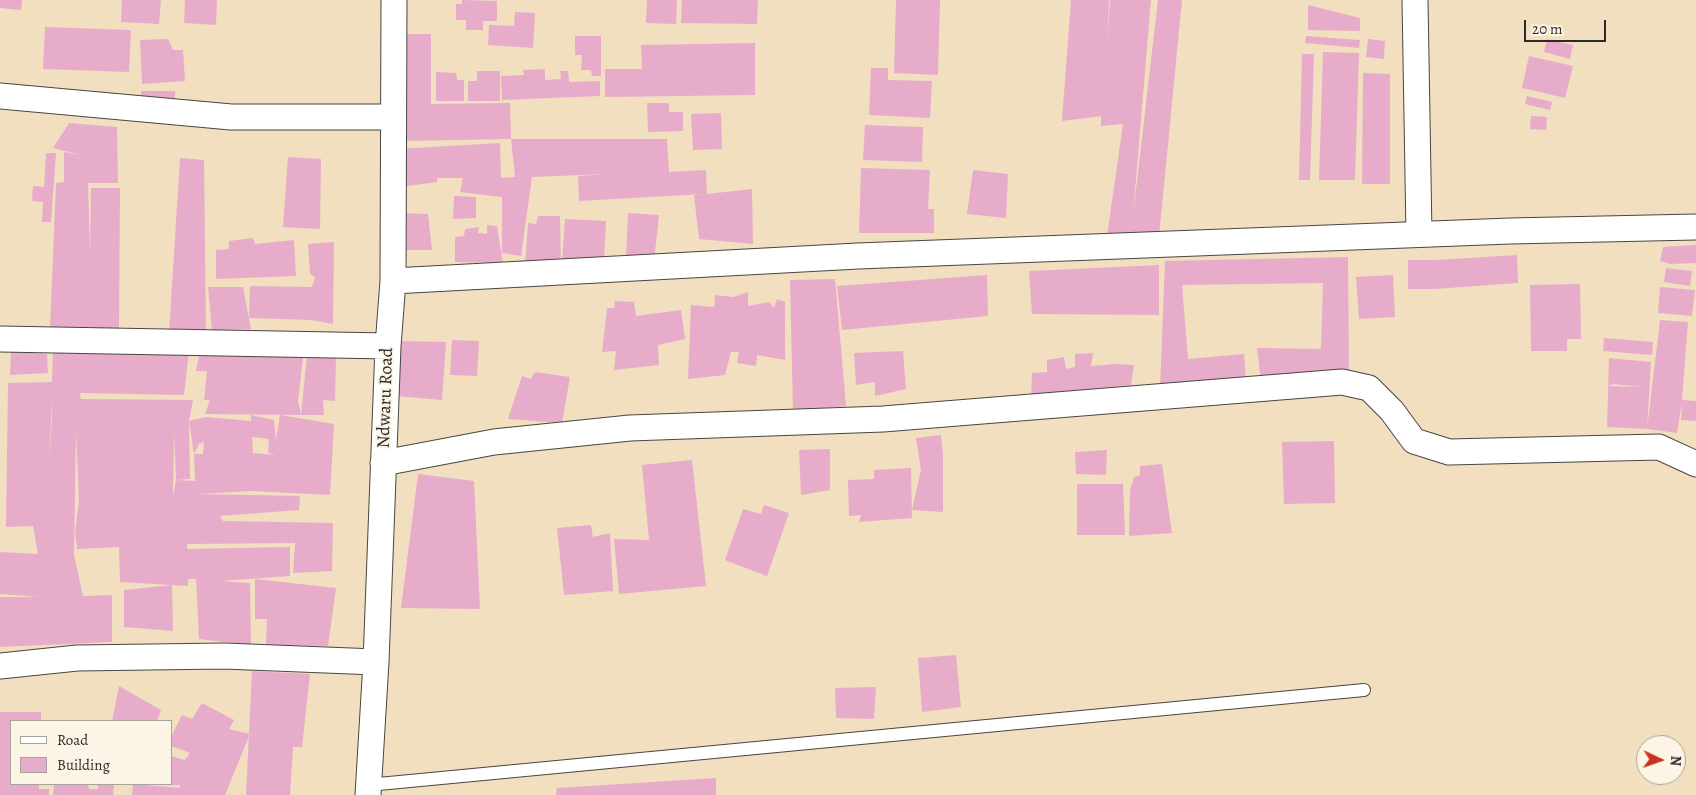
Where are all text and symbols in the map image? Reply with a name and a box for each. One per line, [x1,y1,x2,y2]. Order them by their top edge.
scale bar [1526,10,1608,42]
text: 20 m [1532,19,1563,39]
street label: Ndwaru Road [373,347,399,449]
legend [10,720,172,785]
text: Road [57,730,88,750]
north arrow [1636,735,1686,785]
text: Building [57,755,110,775]
text: N [1666,755,1685,766]

